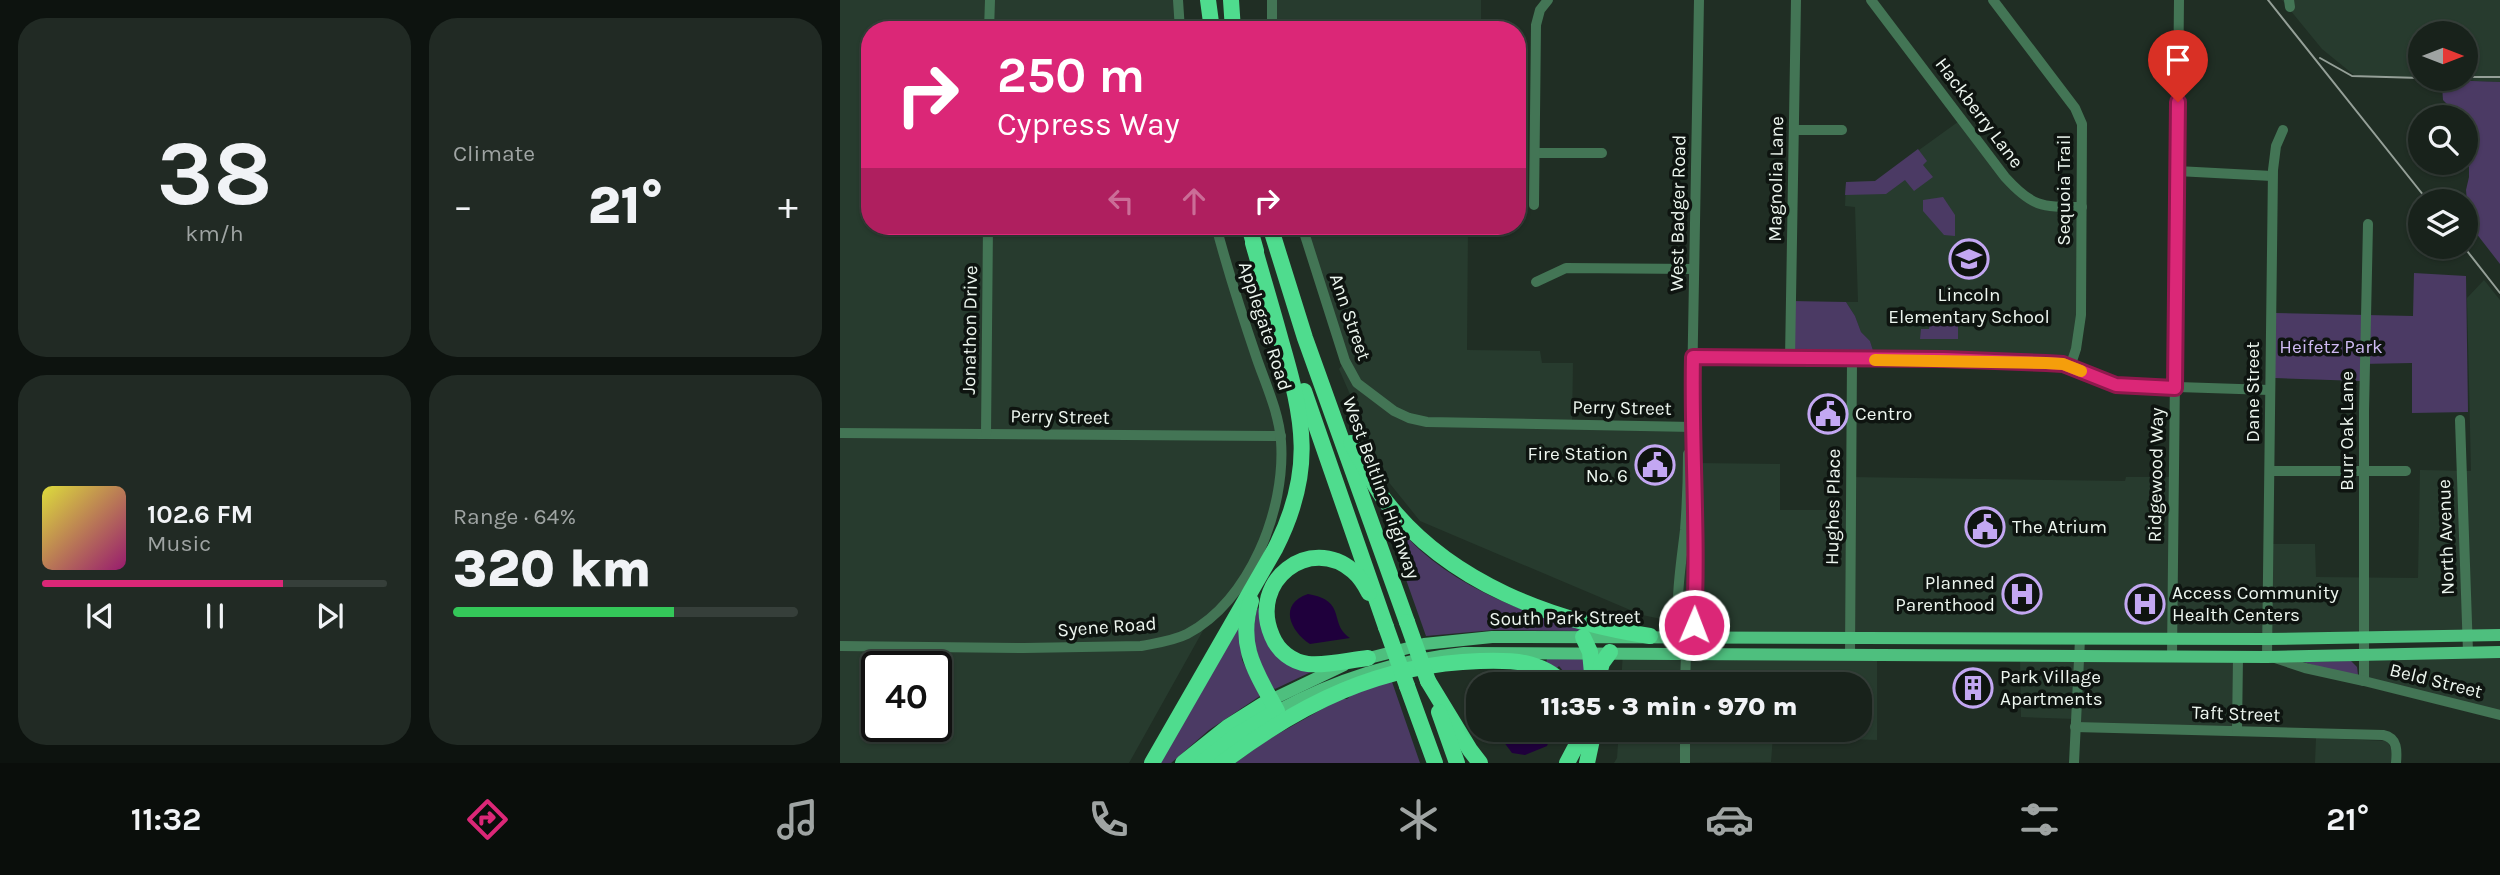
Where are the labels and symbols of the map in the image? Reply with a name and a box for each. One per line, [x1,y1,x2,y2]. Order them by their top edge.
north arrow [2408,21,2478,91]
pin [2148,30,2208,102]
street label: Hackberry Lane [1930,54,2028,172]
street label: Magnolia Lane [1764,116,1788,242]
street label: West Badger Road [1666,134,1690,292]
street label: Sequoia Trail [2053,134,2075,246]
school or university icon: Lincoln Elementary School [1948,238,1990,280]
street label: Applegate Road [1234,259,1296,393]
street label: Jonathon Drive [958,265,982,395]
street label: Ann Street [1325,271,1375,363]
place label: Lincoln Elementary School [1888,284,2050,328]
park label: Heifetz Park [2279,336,2383,358]
street label: Dane Street [2242,342,2264,442]
street label: Burr Oak Lane [2336,371,2358,491]
public building icon: Centro [1807,393,1849,435]
street label: West Beltline Highway [1338,394,1424,582]
street label: Perry Street [1572,396,1672,420]
place label: Centro [1855,403,1912,425]
street label: Perry Street [1010,405,1110,429]
street label: Ridgewood Way [2144,407,2168,543]
place label: Fire Station No. 6 [1527,443,1628,487]
public building icon: Fire Station No. 6 [1634,444,1676,486]
street label: Hughes Place [1821,449,1845,565]
street label: North Avenue [2433,479,2459,595]
public building icon: The Atrium [1964,506,2006,548]
place label: The Atrium [2012,516,2107,538]
place label: Planned Parenthood [1895,572,1995,616]
hospital icon: Planned Parenthood [2001,573,2043,615]
place label: Access Community Health Centers [2172,582,2339,626]
hospital icon: Access Community Health Centers [2124,583,2166,625]
position arrow [1657,588,1731,662]
street label: South Park Street [1489,606,1641,630]
street label: Syene Road [1057,613,1157,641]
speed limit sign: 40 [861,651,952,742]
street label: Beld Street [2387,659,2485,703]
place label: Park Village Apartments [2000,666,2103,710]
building icon: Park Village Apartments [1952,667,1994,709]
street label: Taft Street [2191,701,2281,727]

